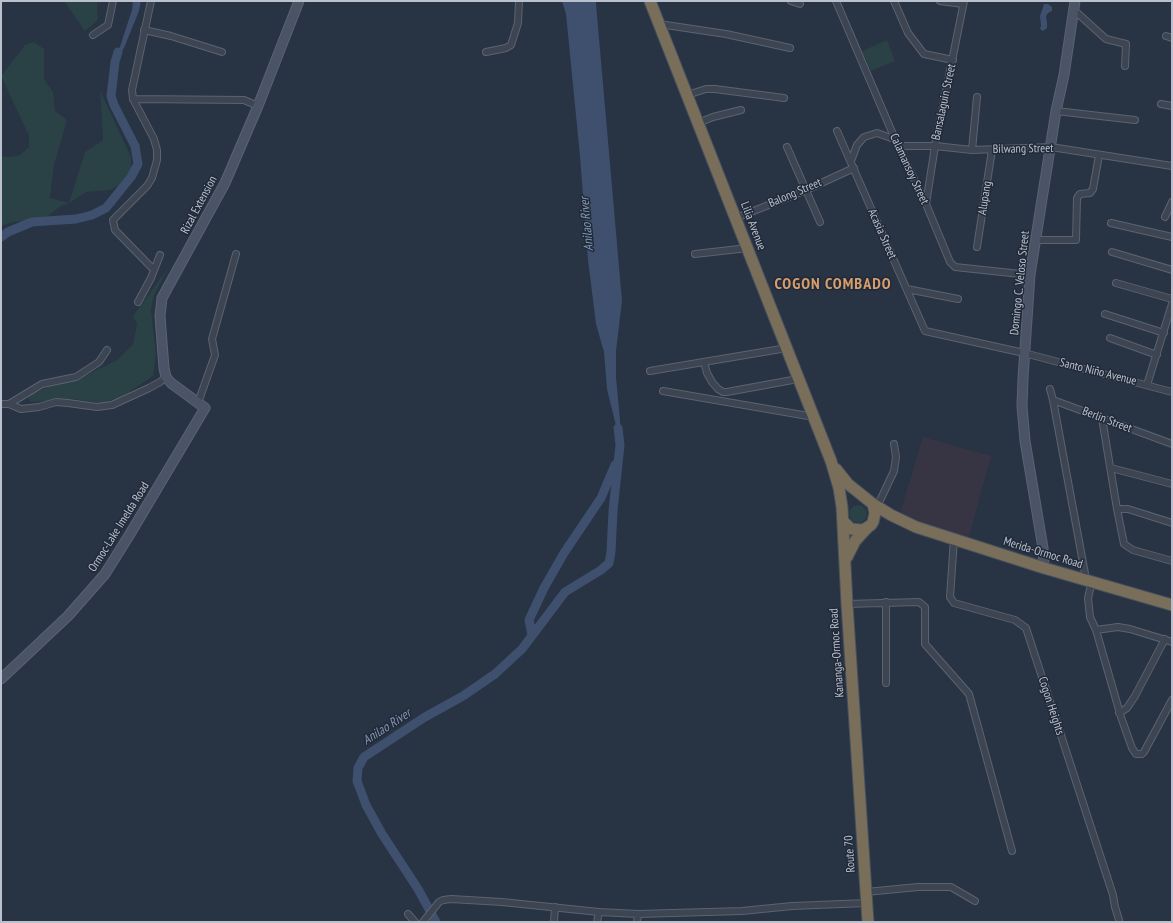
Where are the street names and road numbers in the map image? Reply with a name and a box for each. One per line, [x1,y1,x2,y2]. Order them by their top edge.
street label: Bansalaguin Street [929,62,959,142]
street label: Calamansoy Street [886,131,932,207]
street label: Bilwang Street [992,141,1054,157]
street label: Rizal Extension [178,174,220,236]
street label: Balong Street [766,175,824,211]
street label: Alupang [975,180,995,216]
street label: Lilia Avenue [737,200,769,252]
street label: Acasia Street [865,207,899,261]
street label: Domingo C. Veloso Street [1007,230,1033,336]
street label: Santo Niño Avenue [1058,356,1138,388]
street label: Berlin Street [1080,404,1134,436]
street label: Ormoc-Lake Imelda Road [86,479,152,575]
street label: Merida-Ormoc Road [1002,534,1084,572]
street label: Kananga-Ormoc Road [827,608,847,698]
street label: Cogon Heights [1035,675,1067,737]
street label: Route 70 [842,835,858,873]

